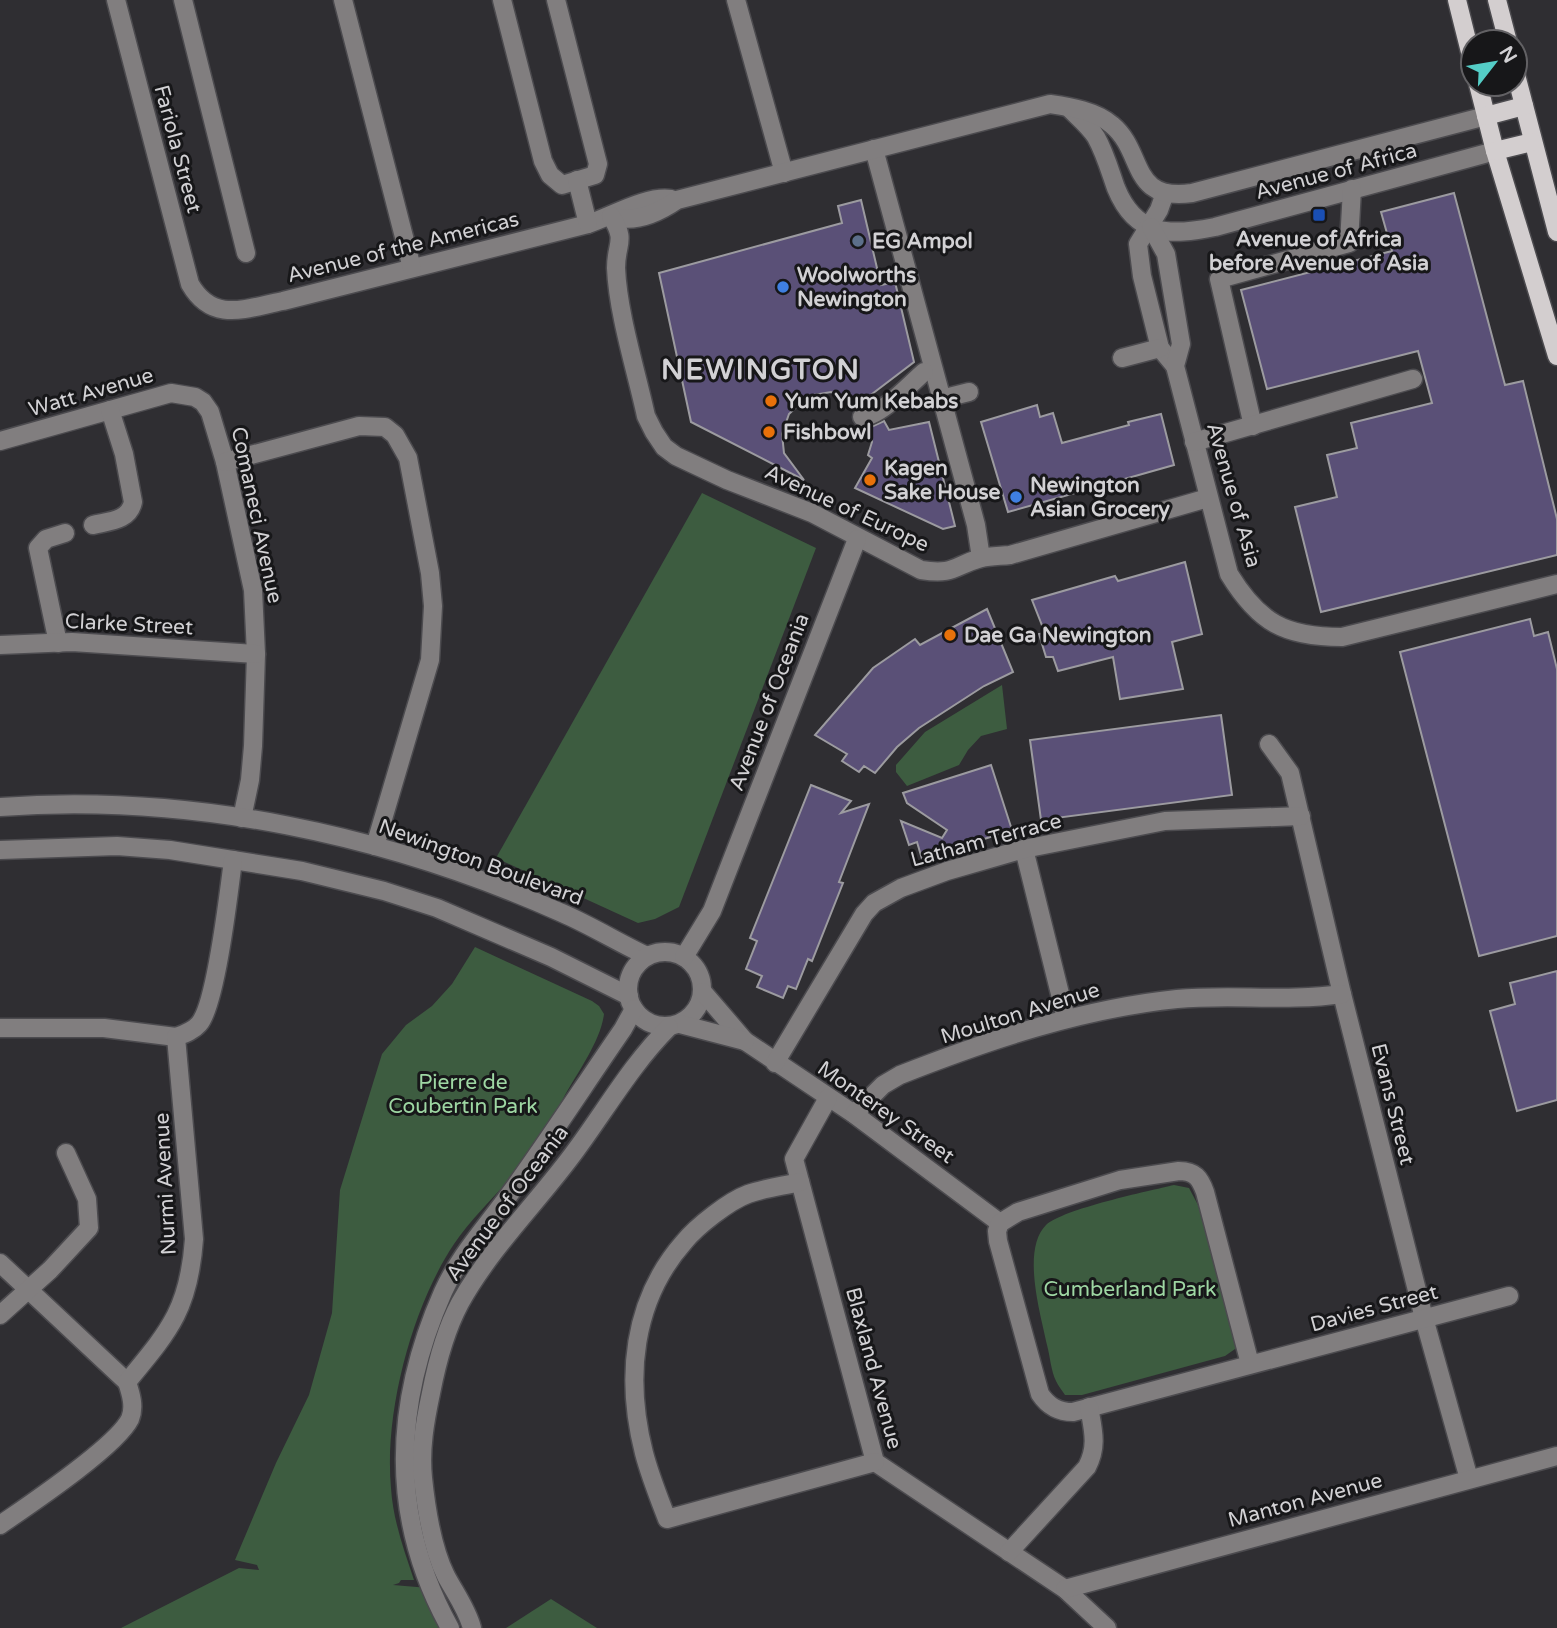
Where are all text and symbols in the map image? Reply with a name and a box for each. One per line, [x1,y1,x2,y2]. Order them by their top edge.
north arrow [1459,28,1529,98]
text: N [1494,43,1521,67]
street label: Fariola Street [148,82,207,216]
street label: Avenue of Africa [1253,138,1420,205]
street label: Avenue of the Americas [285,207,522,288]
marker: Avenue of Africa before Avenue of Asia [1311,207,1327,223]
place label: Avenue of Africa before Avenue of Asia [1209,227,1429,276]
place label: EG Ampol [872,229,973,254]
marker: EG Ampol [850,233,866,249]
place label: Woolworths Newington [797,263,916,312]
marker: Woolworths Newington [775,279,791,295]
district label: NEWINGTON [661,353,861,387]
street label: Watt Avenue [26,363,157,422]
place label: Yum Yum Kebabs [785,389,958,414]
marker: Yum Yum Kebabs [763,393,779,409]
place label: Fishbowl [783,420,871,445]
street label: Avenue of Asia [1201,420,1266,570]
marker: Fishbowl [761,424,777,440]
street label: Comaneci Avenue [226,425,287,606]
place label: Kagen Sake House [884,456,1001,505]
street label: Avenue of Europe [761,459,933,558]
marker: Kagen Sake House [862,472,878,488]
place label: Newington Asian Grocery [1030,473,1170,522]
marker: Newington Asian Grocery [1008,489,1024,505]
street label: Clarke Street [64,609,194,640]
street label: Avenue of Oceania [724,610,815,794]
place label: Dae Ga Newington [964,623,1152,648]
marker: Dae Ga Newington [942,627,958,643]
street label: Latham Terrace [908,808,1064,873]
street label: Newington Boulevard [375,814,587,911]
street label: Moulton Avenue [938,977,1103,1050]
street label: Evans Street [1365,1041,1420,1167]
street label: Monterey Street [812,1056,959,1169]
park label: Pierre de Coubertin Park [388,1070,538,1119]
street label: Nurmi Avenue [149,1112,182,1256]
street label: Avenue of Oceania [441,1121,574,1286]
park label: Cumberland Park [1044,1277,1217,1302]
street label: Davies Street [1308,1279,1441,1338]
street label: Blaxland Avenue [840,1284,907,1452]
street label: Manton Avenue [1225,1468,1385,1533]

